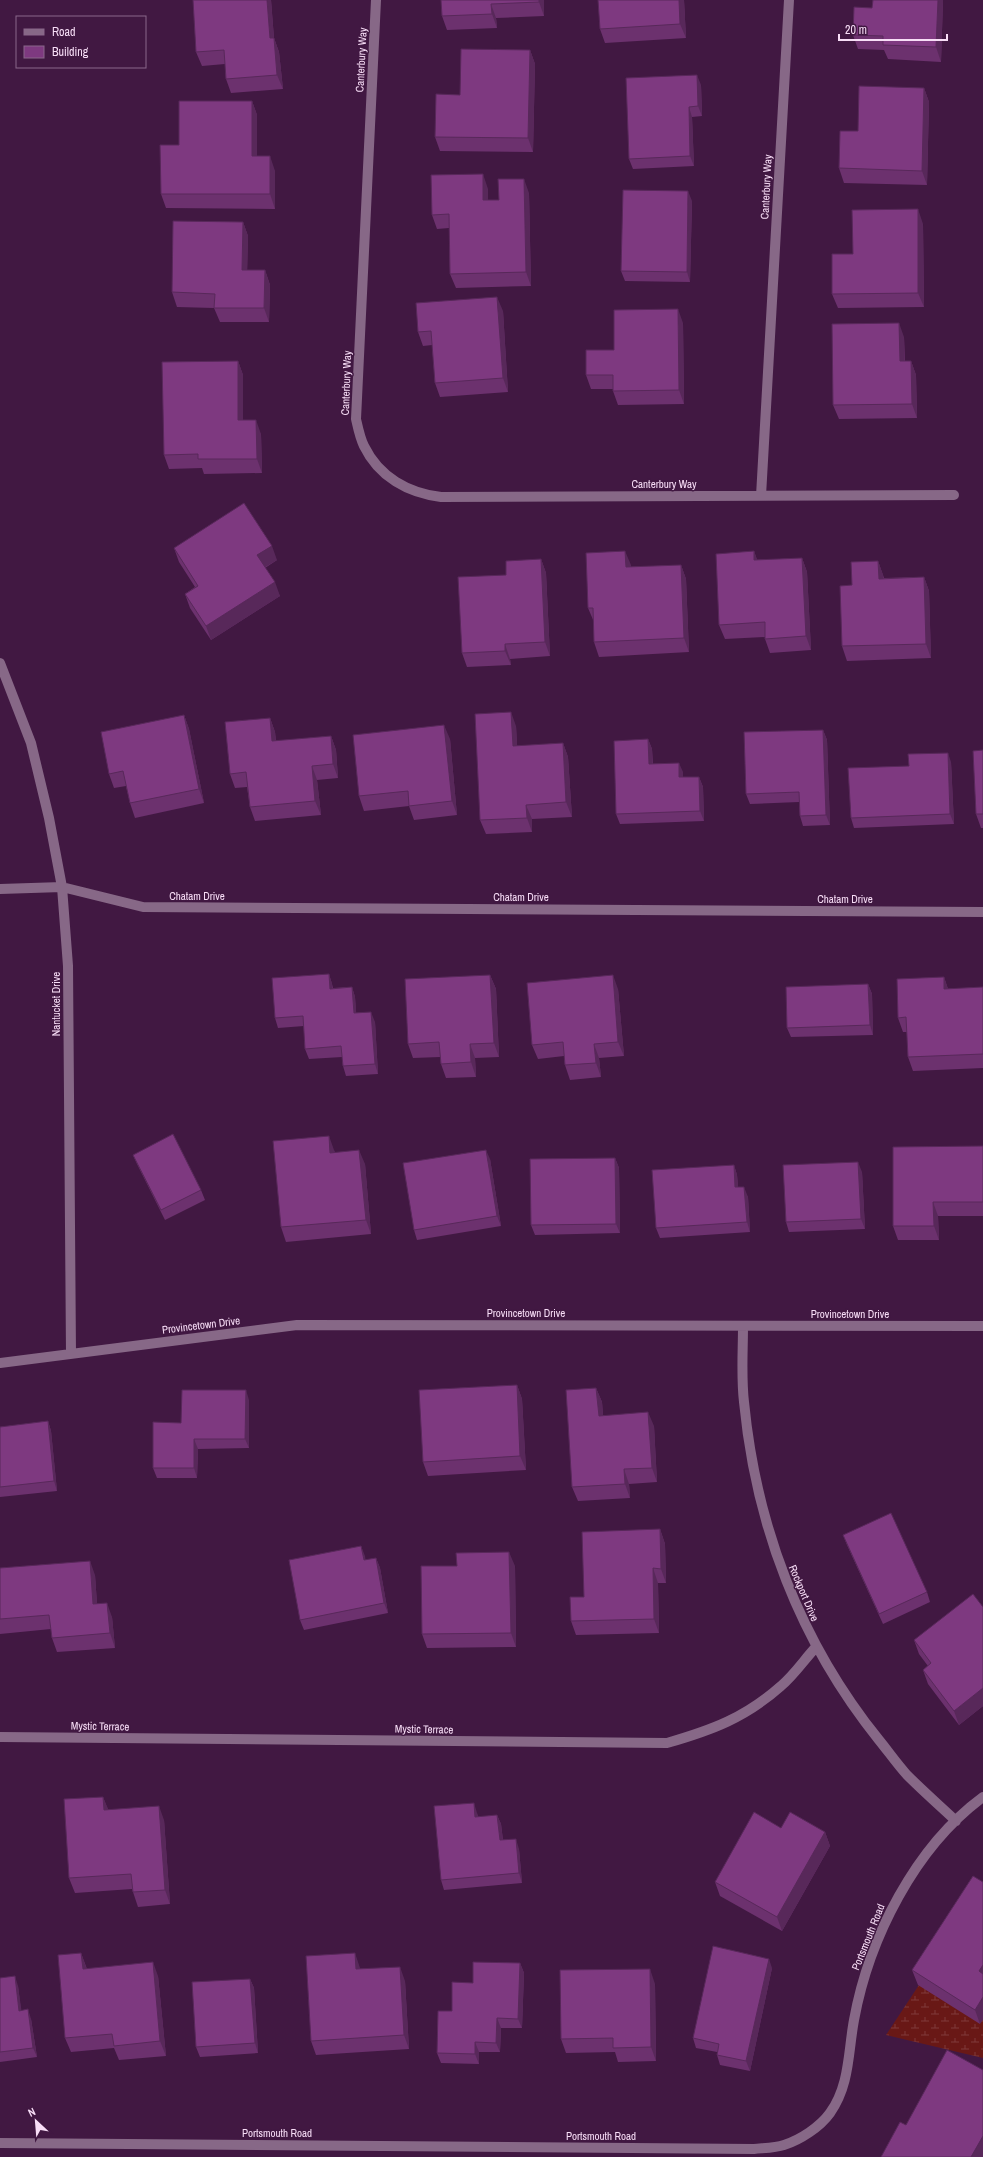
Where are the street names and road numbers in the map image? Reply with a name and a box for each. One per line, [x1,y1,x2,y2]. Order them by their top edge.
street label: Canterbury Way [352,27,370,93]
street label: Canterbury Way [757,154,775,220]
street label: Canterbury Way [338,350,354,416]
street label: Canterbury Way [632,477,697,491]
street label: Chatam Drive [169,889,225,903]
street label: Chatam Drive [493,890,549,904]
street label: Chatam Drive [817,892,873,906]
street label: Nantucket Drive [49,972,63,1036]
street label: Provincetown Drive [487,1306,565,1320]
street label: Provincetown Drive [811,1307,889,1321]
street label: Provincetown Drive [161,1313,241,1337]
street label: Rockport Drive [786,1563,822,1623]
street label: Mystic Terrace [71,1718,129,1734]
street label: Mystic Terrace [395,1721,453,1737]
street label: Portsmouth Road [848,1902,888,1972]
street label: Portsmouth Road [242,2126,312,2140]
street label: Portsmouth Road [566,2129,636,2143]

